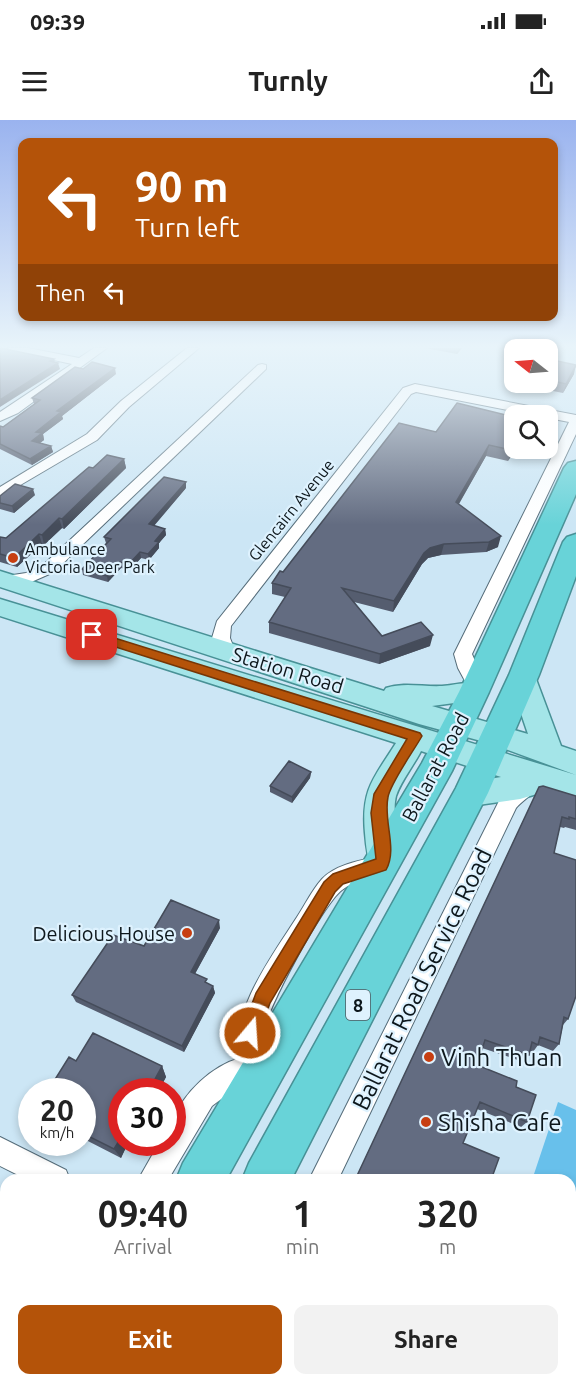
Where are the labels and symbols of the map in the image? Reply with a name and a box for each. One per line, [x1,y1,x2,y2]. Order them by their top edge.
north arrow [504,339,558,393]
street label: Glencairn Avenue [245,456,337,564]
place label: Ambulance Victoria Deer Park [25,540,155,576]
marker: Ambulance Victoria Deer Park [6,551,20,565]
pin [66,609,117,660]
street label: Station Road [230,642,346,698]
street label: Ballarat Road [397,709,473,825]
street label: Ballarat Road Service Road [347,844,497,1114]
place label: Delicious House [32,922,175,945]
marker: Delicious House [180,926,194,940]
road number: 8 [346,990,370,1020]
position arrow [218,1001,282,1065]
place label: Vinh Thuan [441,1044,563,1071]
marker: Vinh Thuan [422,1050,436,1064]
speed limit sign: 30 [108,1078,186,1156]
place label: Shisha Cafe [438,1109,562,1136]
marker: Shisha Cafe [419,1115,433,1129]

